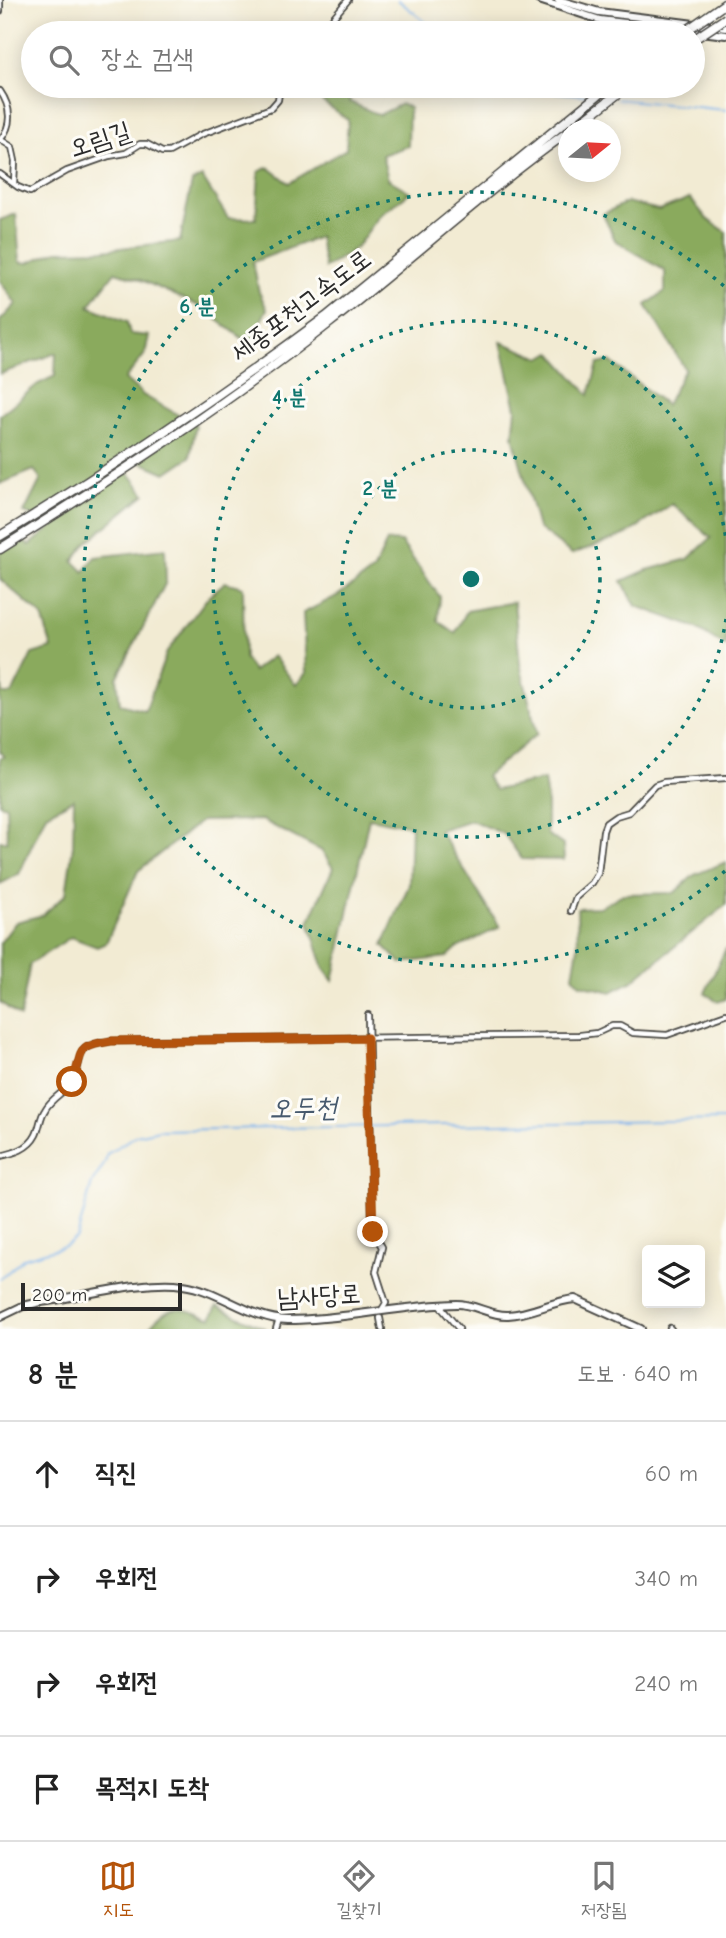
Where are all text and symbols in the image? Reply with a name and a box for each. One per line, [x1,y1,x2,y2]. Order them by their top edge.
search box [21,21,705,98]
icon: search [45,41,83,79]
text: 장소 검색 [101,44,193,74]
street label: 오림길 [66,116,135,164]
north arrow [558,119,621,182]
street label: 세종포천고속도로 [225,244,377,368]
text: 6 분 [179,294,215,318]
text: 4 분 [272,385,306,409]
text: 2 분 [363,476,398,500]
centre of rings [459,567,483,591]
route start [56,1066,87,1097]
water label: 오두천 [269,1091,340,1125]
route end [357,1216,388,1247]
map controls [642,1245,705,1308]
button: layers [642,1245,705,1308]
street label: 남사당로 [276,1279,362,1313]
scale bar [21,1280,182,1312]
text: 200 m [32,1284,87,1306]
text: 8 분 [28,1357,78,1392]
text: 도보 · 640 m [577,1360,698,1387]
icon: ahead [28,1455,66,1493]
text: 직진 [95,1458,137,1488]
text: 60 m [645,1460,698,1487]
icon: right [28,1560,66,1598]
text: 우회전 [95,1563,158,1593]
text: 340 m [635,1565,698,1592]
icon: right [28,1665,66,1703]
text: 우회전 [95,1668,158,1698]
text: 240 m [634,1670,698,1697]
icon: arrive [28,1770,66,1808]
text: 목적지 도착 [95,1773,209,1803]
tab: 지도 [99,1857,137,1923]
tab: 길찾기 [336,1857,382,1923]
tab: 저장됨 [581,1857,627,1923]

